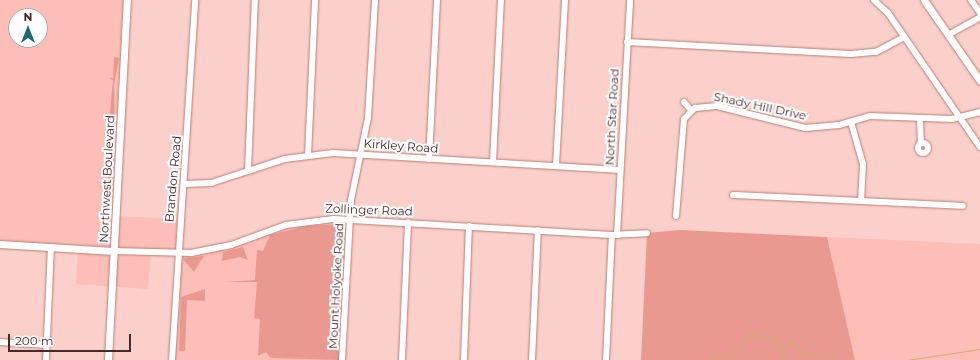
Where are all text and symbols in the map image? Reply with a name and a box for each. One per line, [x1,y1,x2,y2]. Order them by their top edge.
north arrow [8,8,48,48]
text: N [24,10,32,24]
street label: North Star Road [602,68,622,166]
street label: Shady Hill Drive [712,89,808,123]
street label: Northwest Boulevard [96,115,118,243]
street label: Brandon Road [162,135,184,223]
street label: Kirkley Road [363,136,439,156]
street label: Zollinger Road [325,201,413,219]
street label: Mount Holyoke Road [326,223,346,349]
scale bar [10,326,133,352]
text: 200 m [15,333,54,348]

